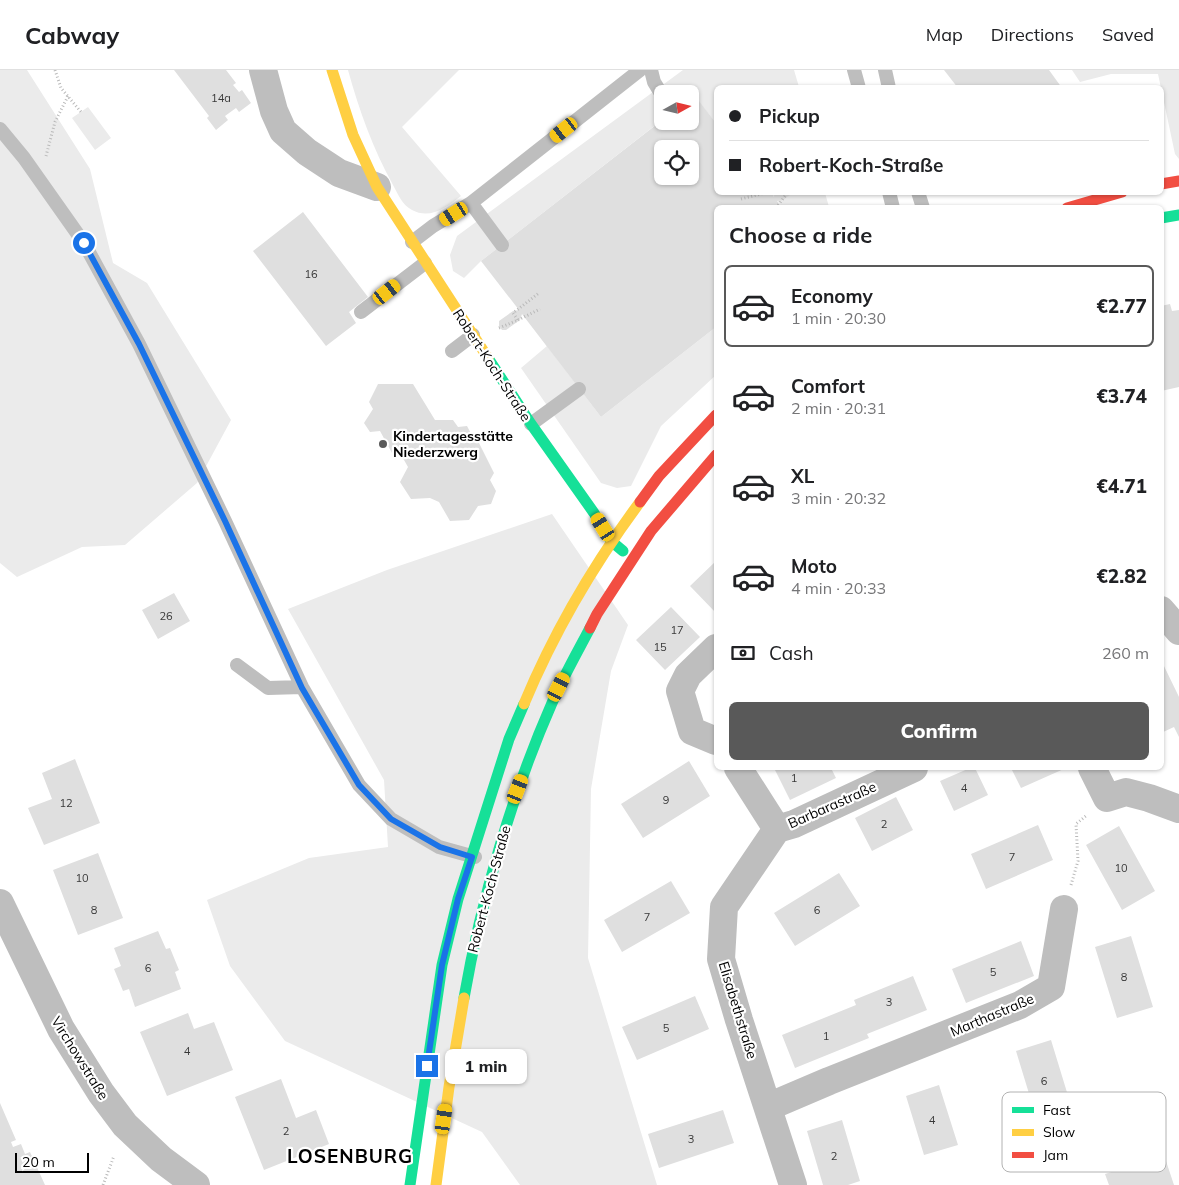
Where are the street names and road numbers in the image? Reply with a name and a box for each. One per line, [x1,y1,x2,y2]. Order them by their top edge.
street label: Robert-Koch-Straße [449,305,535,425]
street label: Barbarastraße [785,777,879,833]
street label: Robert-Koch-Straße [463,824,515,954]
street label: Elisabethstraße [715,959,761,1061]
street label: Marthastraße [947,989,1037,1041]
street label: Virchowstraße [47,1013,113,1103]

